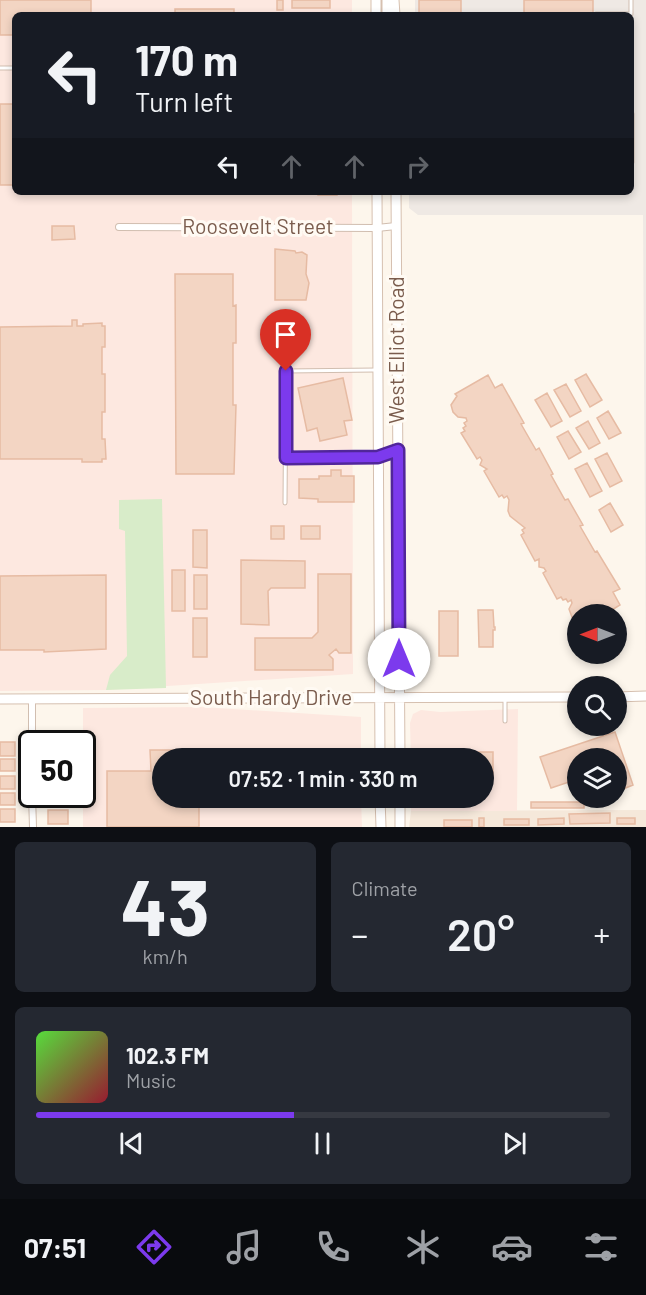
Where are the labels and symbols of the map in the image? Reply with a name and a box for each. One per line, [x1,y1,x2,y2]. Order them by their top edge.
street label: Roosevelt Street [182,213,334,238]
street label: West Elliot Road [383,276,408,424]
pin [260,309,311,371]
north arrow [567,604,627,664]
position arrow [367,627,431,691]
street label: South Hardy Drive [190,684,352,709]
speed limit sign: 50 [18,730,96,808]

